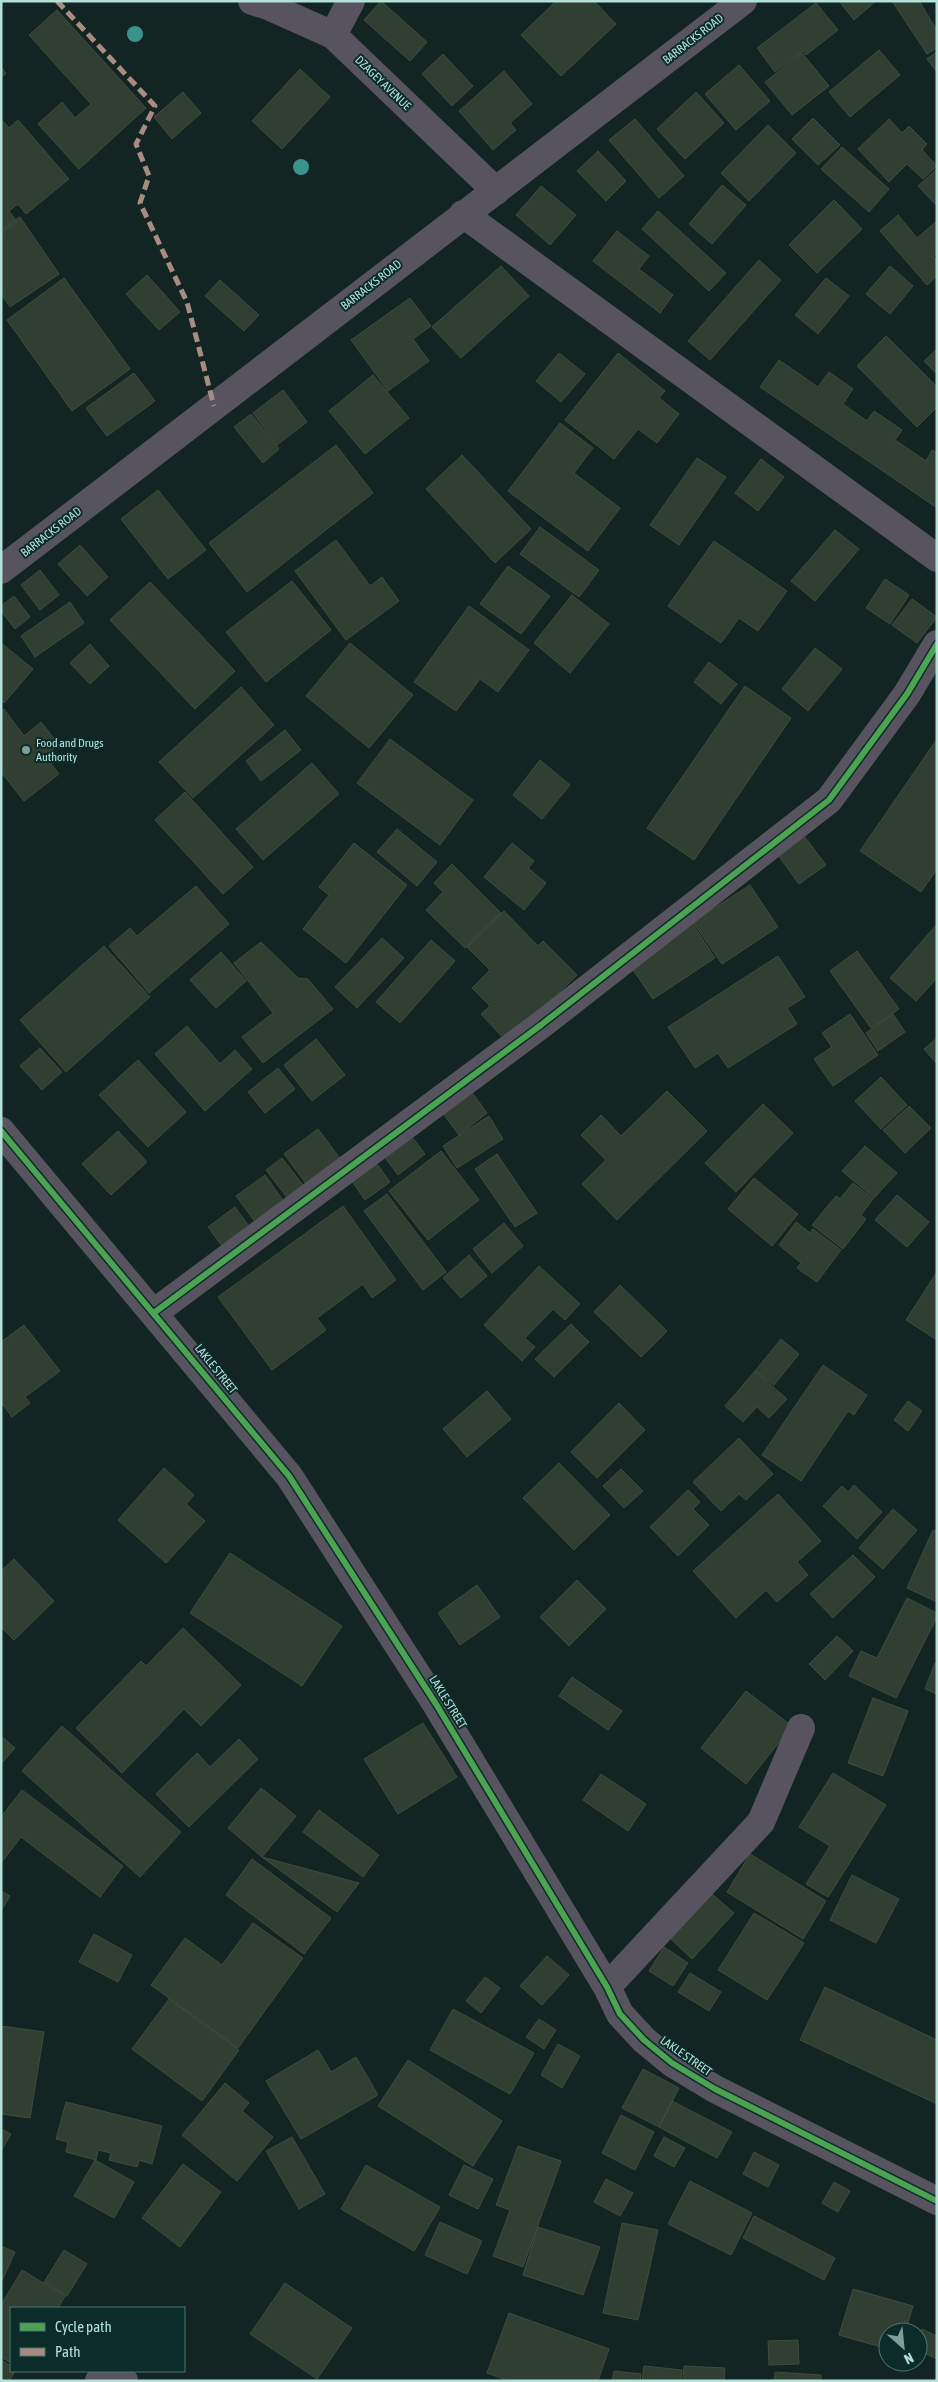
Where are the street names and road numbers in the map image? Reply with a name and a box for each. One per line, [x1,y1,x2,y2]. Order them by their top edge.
street label: BARRACKS ROAD [660,11,726,67]
street label: DZAGEY AVENUE [352,53,414,113]
street label: BARRACKS ROAD [338,257,404,313]
street label: BARRACKS ROAD [18,504,84,560]
street label: LAKLE STREET [192,1341,241,1397]
street label: LAKLE STREET [426,1673,470,1732]
street label: LAKLE STREET [658,2033,715,2079]

